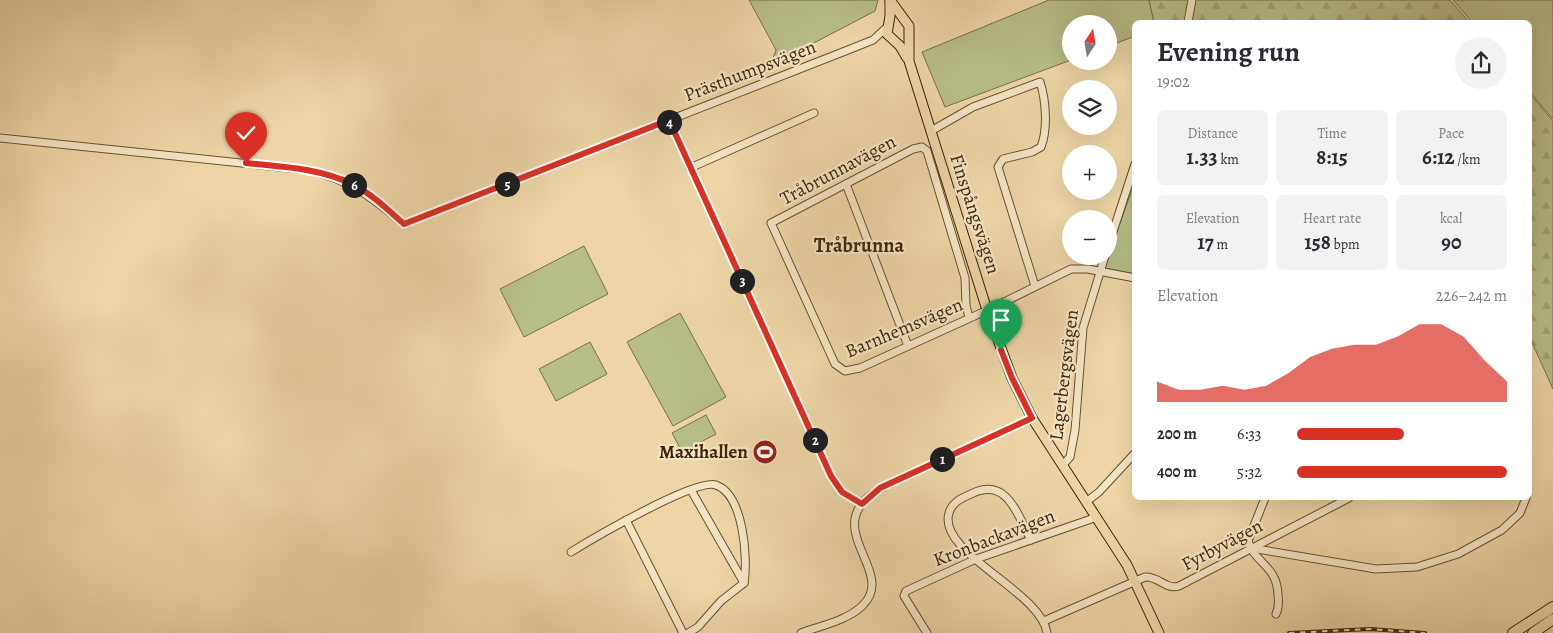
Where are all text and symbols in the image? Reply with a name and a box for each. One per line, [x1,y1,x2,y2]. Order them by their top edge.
north arrow [1062,15,1118,70]
map controls [1062,15,1117,265]
text: Evening run [1157,33,1300,71]
street label: Prästhumpsvägen [680,34,820,108]
button: share [1455,37,1507,89]
text: 19:02 [1157,71,1190,93]
button: layers [1062,80,1117,135]
pin: 4 [656,110,682,134]
pin [225,112,267,163]
text: 4 [666,113,673,132]
icon: check [232,119,260,147]
text: Distance [1188,124,1238,143]
text: Time [1317,124,1347,143]
text: Pace [1438,124,1464,143]
street label: Tråbrunnavägen [776,129,900,211]
text: 1.33 [1186,143,1218,171]
text: 8:15 [1316,143,1348,171]
text: 6:12 [1422,143,1455,171]
button: + [1062,145,1117,200]
text: km [1218,150,1239,169]
text: /km [1455,150,1481,169]
street label: Finspångsvägen [943,151,1007,277]
pin: 6 [342,172,366,198]
pin: 5 [494,172,520,196]
text: 5 [505,175,510,194]
text: 6 [351,176,358,195]
text: Elevation [1186,209,1240,228]
text: Heart rate [1303,209,1361,228]
text: kcal [1440,209,1463,228]
button: − [1062,210,1117,265]
text: 17 [1197,228,1214,256]
text: 158 [1304,228,1331,256]
text: 90 [1441,228,1461,256]
district label: Tråbrunna [814,232,904,259]
text: m [1214,235,1228,254]
text: bpm [1331,235,1360,254]
pin: 3 [730,268,754,294]
text: 3 [739,272,746,291]
text: Elevation [1157,285,1218,307]
text: 226–242 m [1436,285,1507,307]
street label: Barnhemsvägen [841,292,967,364]
pin [980,299,1022,350]
icon: arrive [987,306,1015,334]
street label: Lagerbergsvägen [1043,308,1085,442]
text: 200 m [1157,423,1197,445]
text: 6:33 [1237,423,1262,445]
pin: 2 [802,428,828,452]
text: 2 [812,431,819,450]
place label: Maxihallen [659,439,748,465]
sports icon: Maxihallen [752,439,778,465]
pin: 1 [930,446,954,472]
text: 1 [940,450,945,469]
text: 400 m [1157,461,1197,483]
text: 5:32 [1237,461,1262,483]
street label: Kronbackavägen [929,503,1059,573]
street label: Fyrbyvägen [1177,513,1267,577]

